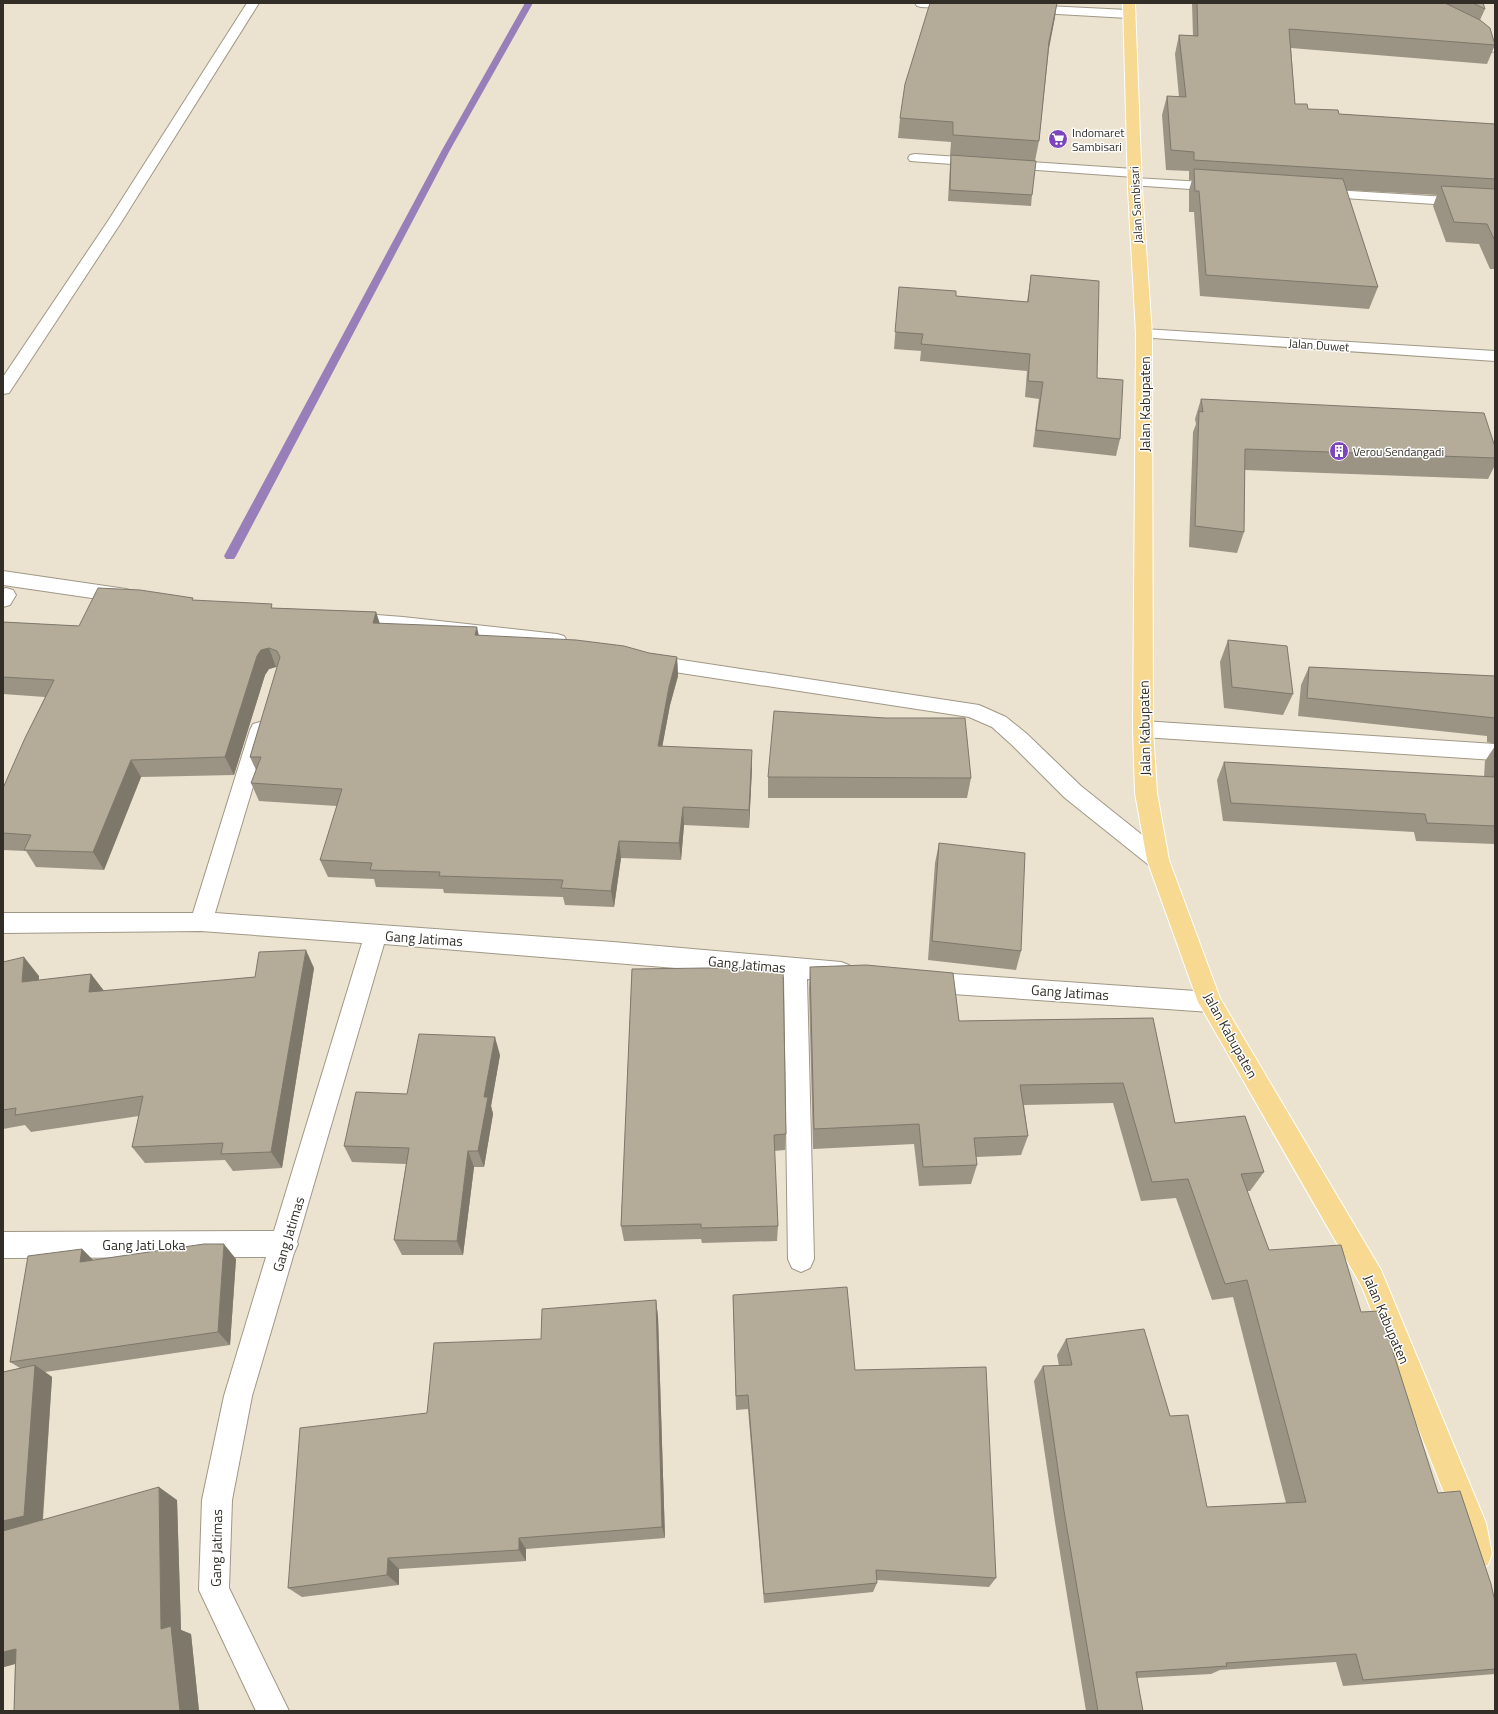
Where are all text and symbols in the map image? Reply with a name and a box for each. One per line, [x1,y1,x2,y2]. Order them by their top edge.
place label: Indomaret Sambisari [1072,123,1125,156]
supermarket icon: Indomaret Sambisari [1047,128,1069,150]
street label: Jalan Sambisari [1124,166,1148,244]
street label: Jalan Duwet [1288,333,1351,357]
street label: Jalan Kabupaten [1134,356,1155,452]
building icon: Verou Sendangadi [1328,440,1350,462]
place label: Verou Sendangadi [1353,442,1444,461]
street label: Jalan Kabupaten [1133,680,1155,776]
street label: Gang Jatimas [385,925,463,951]
street label: Gang Jatimas [707,950,787,978]
street label: Gang Jatimas [1031,979,1109,1005]
street label: Jalan Kabupaten [1199,988,1263,1082]
street label: Gang Jatimas [267,1194,309,1274]
street label: Gang Jati Loka [102,1234,186,1255]
street label: Jalan Kabupaten [1359,1271,1415,1367]
street label: Gang Jatimas [205,1509,227,1587]

